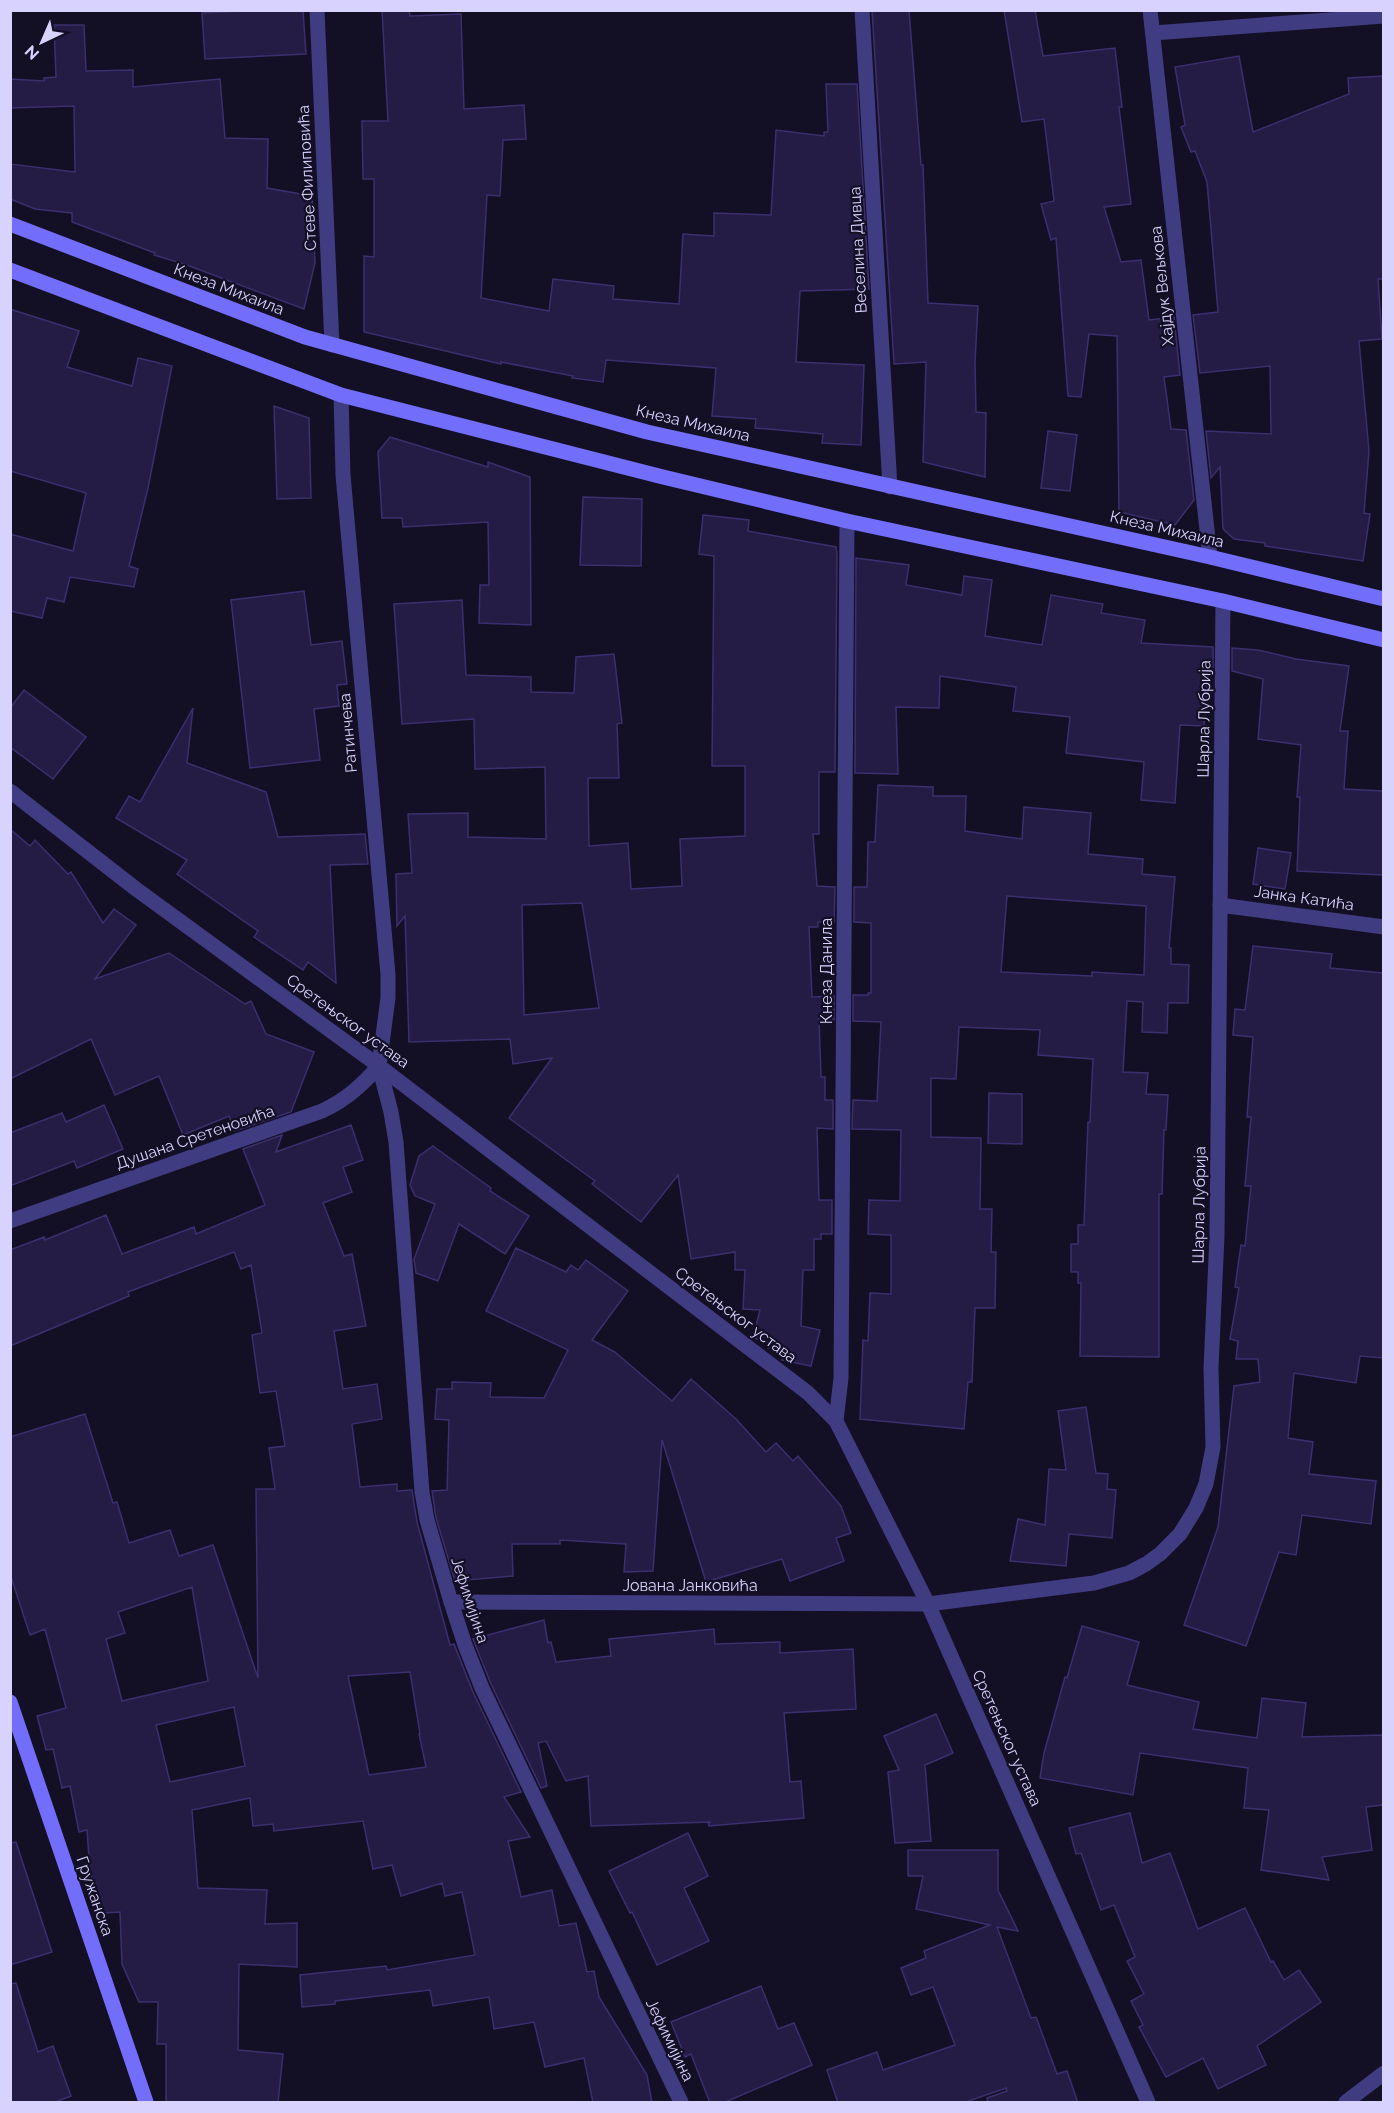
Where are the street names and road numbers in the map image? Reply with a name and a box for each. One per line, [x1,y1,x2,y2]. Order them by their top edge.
street label: Стеве Филиповића [294,105,320,251]
street label: Веселина Дивца [845,186,871,314]
street label: Хајдук Вељкова [1146,225,1178,347]
street label: Кнеза Михаила [171,259,287,319]
street label: Кнеза Михаила [634,401,752,445]
street label: Кнеза Михаила [1108,507,1226,551]
street label: Шарла Лубрија [1193,660,1215,778]
street label: Ратинчева [335,692,361,774]
street label: Јанка Катића [1253,882,1355,914]
street label: Кнеза Данила [817,918,836,1024]
street label: Сретењског устава [283,970,413,1072]
street label: Душана Сретеновића [113,1101,277,1173]
street label: Шарла Лубрија [1188,1146,1210,1264]
street label: Сретењског устава [671,1263,801,1367]
street label: Јефимијина [447,1555,493,1645]
street label: Јована Јанковића [622,1576,758,1595]
street label: Сретењског устава [968,1667,1046,1809]
street label: Гружанска [73,1854,117,1938]
street label: Јефимијина [642,1996,698,2084]

